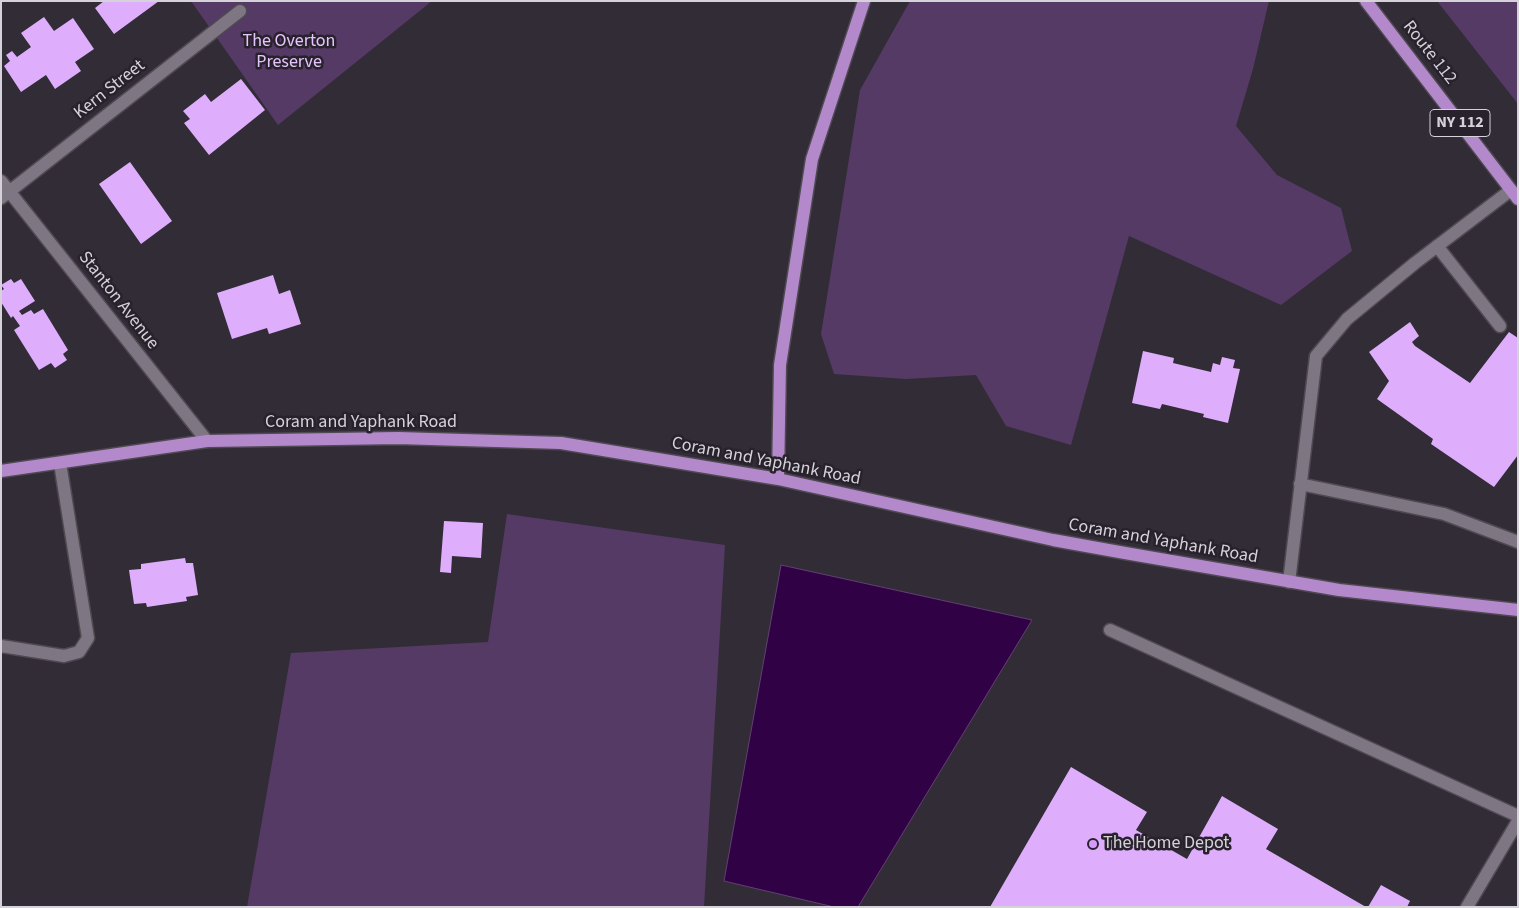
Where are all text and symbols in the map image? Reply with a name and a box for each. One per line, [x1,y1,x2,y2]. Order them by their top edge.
street label: Route 112 [1397,17,1461,89]
park label: The Overton Preserve [243,31,335,74]
street label: Kern Street [70,56,150,124]
road number: NY 112 [1430,110,1490,136]
street label: Stanton Avenue [73,248,163,354]
street label: Coram and Yaphank Road [265,412,457,434]
street label: Coram and Yaphank Road [670,433,862,491]
street label: Coram and Yaphank Road [1066,515,1260,569]
place label: The Home Depot [1103,833,1229,855]
marker: The Home Depot [1087,838,1099,850]

